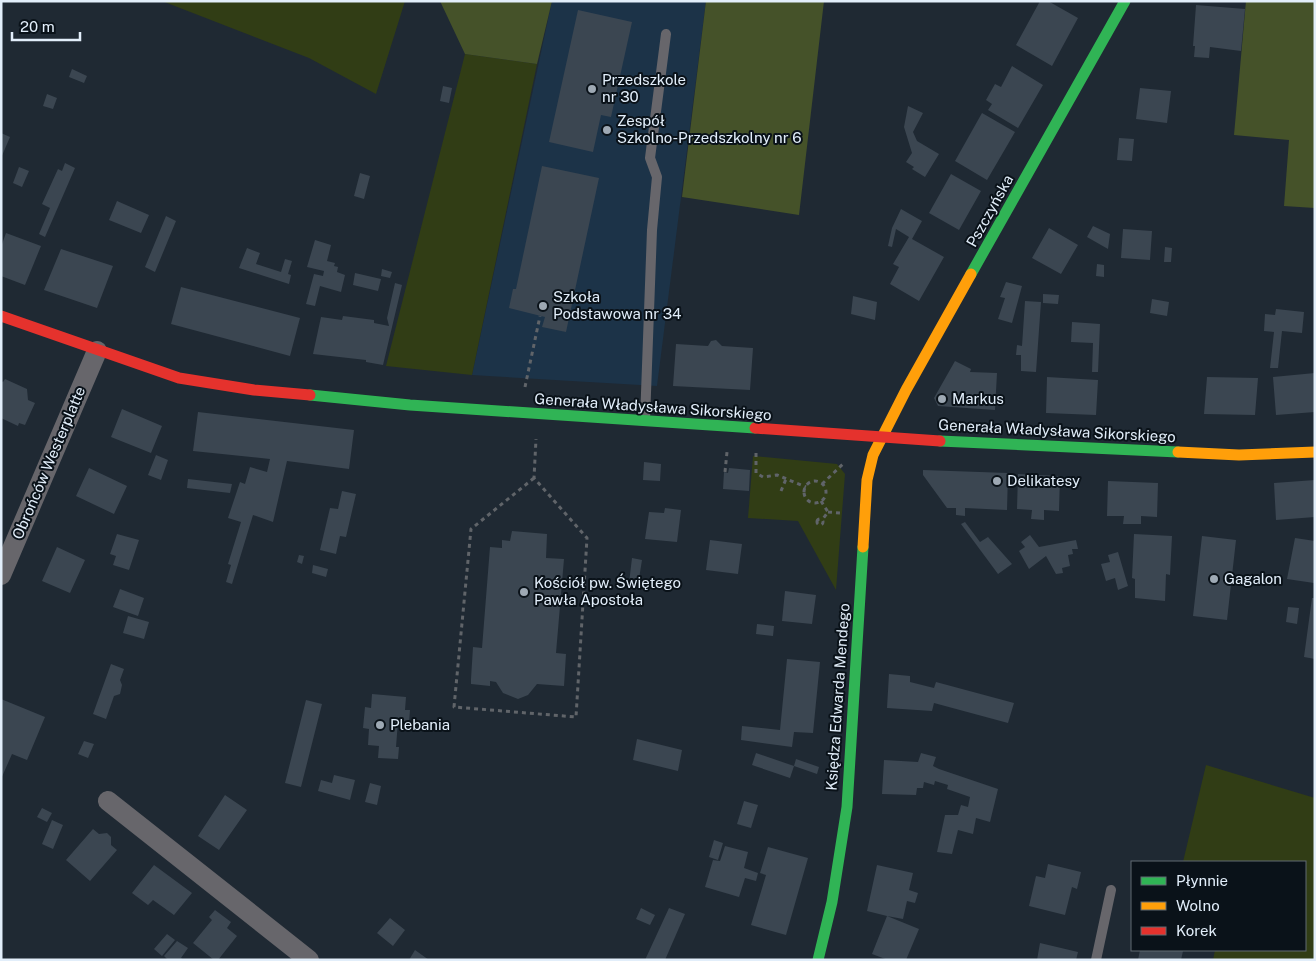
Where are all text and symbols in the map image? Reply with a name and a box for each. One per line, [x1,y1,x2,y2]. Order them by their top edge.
scale bar [12,10,80,42]
text: 20 m [20,18,55,35]
place label: Przedszkole nr 30 [602,71,686,105]
marker: Przedszkole nr 30 [586,83,598,95]
place label: Zespół Szkolno-Przedszkolny nr 6 [617,112,802,146]
marker: Zespół Szkolno-Przedszkolny nr 6 [601,124,613,136]
street label: Pszczyńska [963,172,1016,250]
place label: Szkoła Podstawowa nr 34 [553,288,682,322]
marker: Szkoła Podstawowa nr 34 [537,300,549,312]
street label: Obrońców Westerplatte [9,384,88,542]
street label: Generała Władysława Sikorskiego [534,390,772,423]
place label: Markus [952,390,1004,407]
marker: Markus [936,393,948,405]
street label: Generała Władysława Sikorskiego [938,416,1176,445]
place label: Delikatesy [1007,472,1080,489]
marker: Delikatesy [991,475,1003,487]
place label: Gagalon [1224,570,1282,587]
place label: Kościół pw. Świętego Pawła Apostoła [534,573,681,608]
marker: Gagalon [1208,573,1220,585]
marker: Kościół pw. Świętego Pawła Apostoła [518,586,530,598]
street label: Księdza Edwarda Mendego [822,603,853,791]
place label: Plebania [390,716,450,733]
marker: Plebania [374,719,386,731]
legend [1131,861,1306,951]
text: Płynnie [1176,872,1228,889]
text: Wolno [1176,897,1220,914]
text: Korek [1176,922,1217,939]

